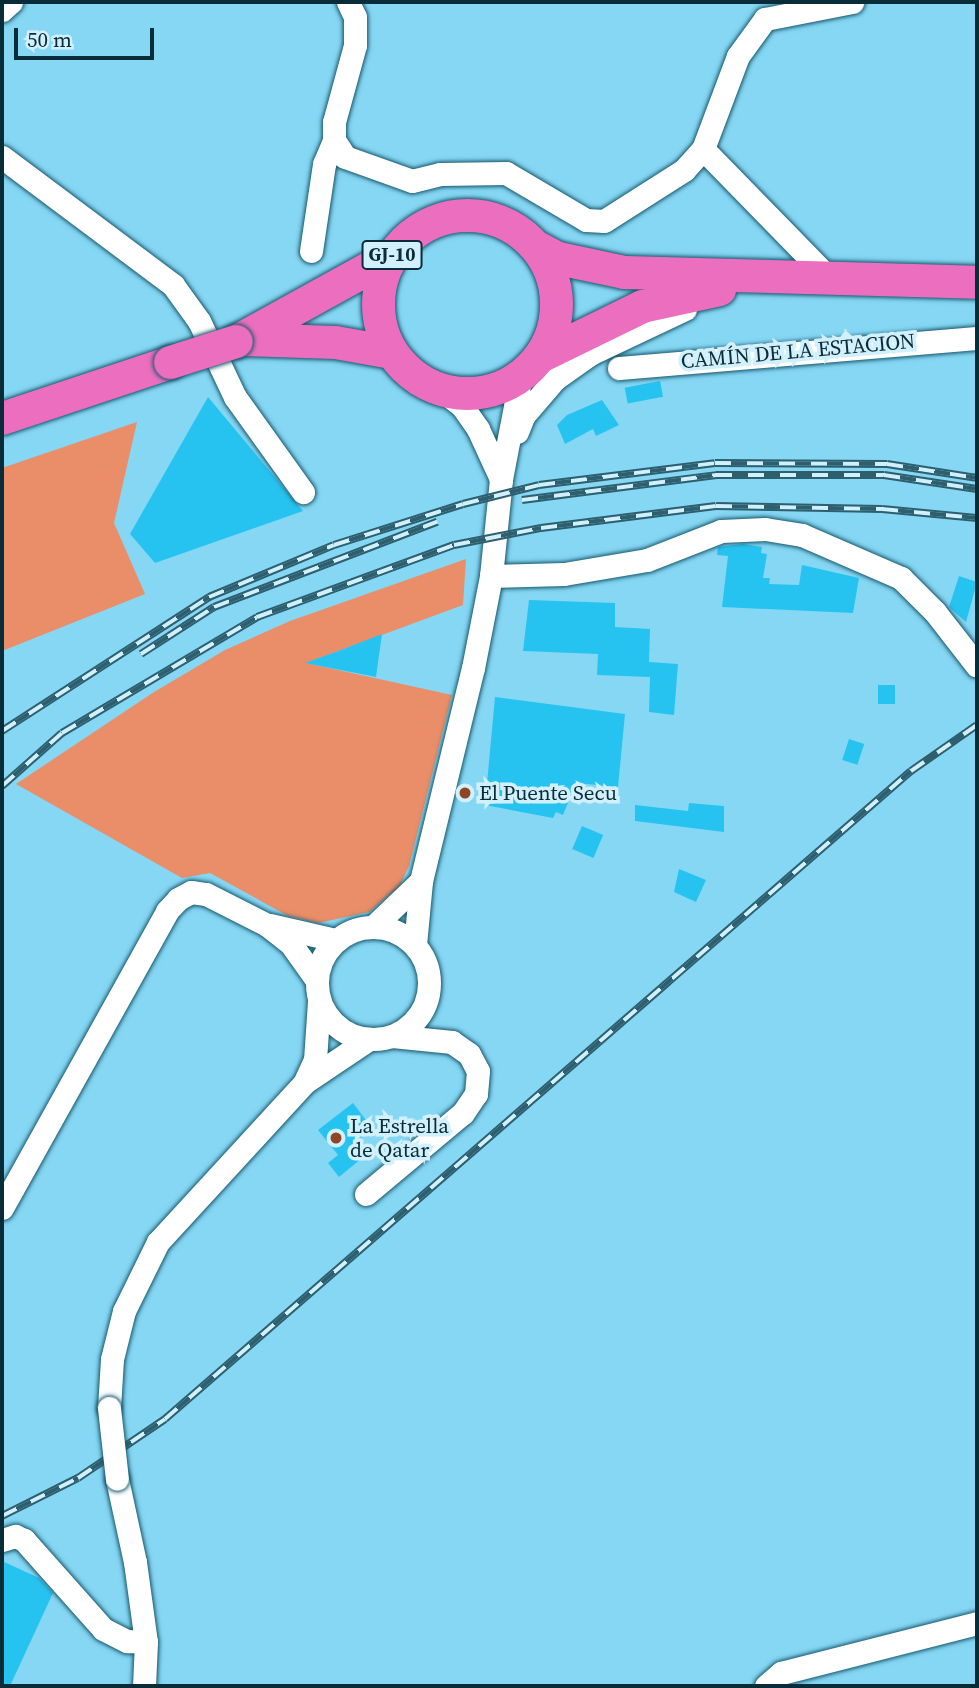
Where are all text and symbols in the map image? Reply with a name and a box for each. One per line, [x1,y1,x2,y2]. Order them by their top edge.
scale bar [18,14,158,58]
text: 50 m [27,25,72,54]
road number: GJ-10 [360,240,424,270]
street label: CAMÍN DE LA ESTACION [680,328,916,374]
place label: El Puente Secu [479,780,617,806]
marker: El Puente Secu [457,785,473,801]
place label: La Estrella de Qatar [350,1113,449,1163]
marker: La Estrella de Qatar [328,1130,344,1146]

